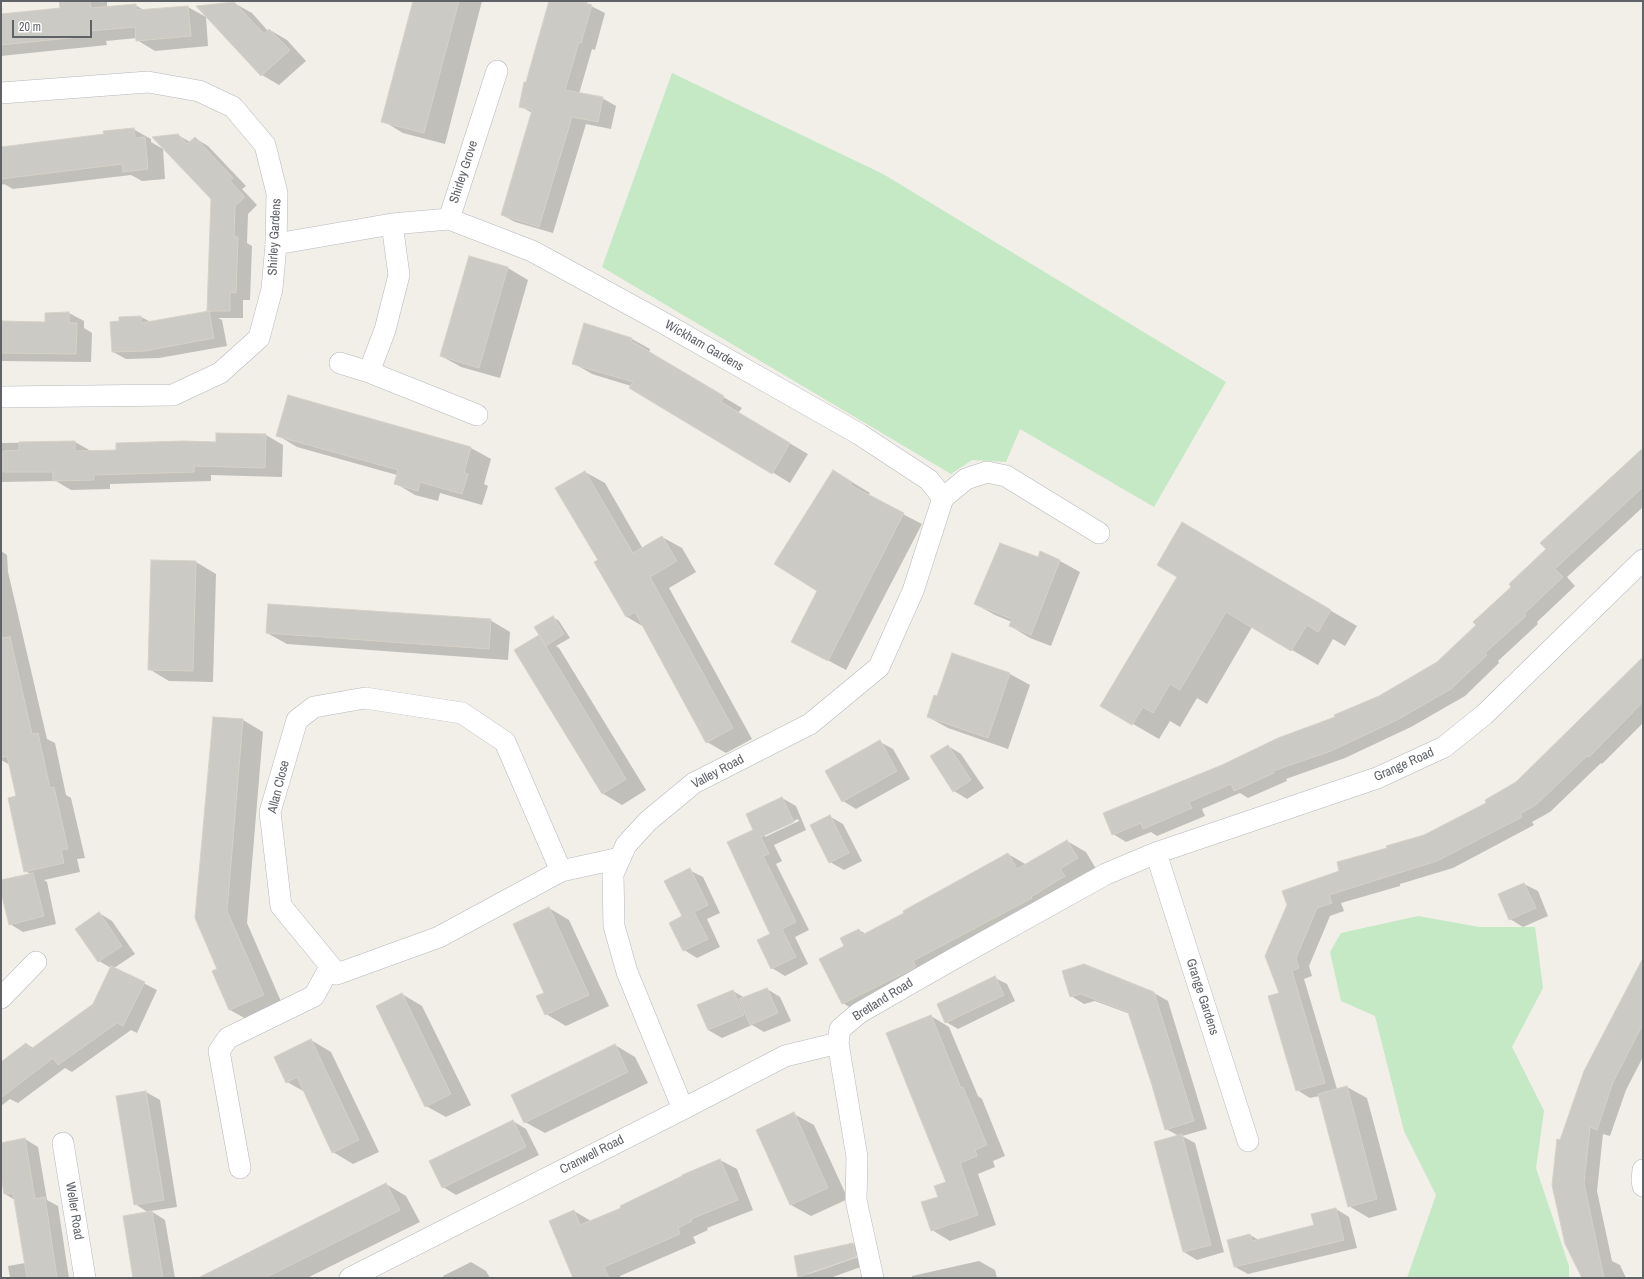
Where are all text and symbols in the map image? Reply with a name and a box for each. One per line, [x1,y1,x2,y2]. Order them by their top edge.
scale bar [14,12,94,38]
text: 20 m [19,19,41,35]
street label: Shirley Grove [447,139,481,205]
street label: Shirley Gardens [265,198,285,276]
street label: Wickham Gardens [662,317,746,375]
street label: Grange Road [1372,745,1436,785]
street label: Valley Road [689,752,747,792]
street label: Allan Close [265,759,293,815]
street label: Grange Gardens [1182,957,1222,1037]
street label: Bretland Road [850,975,916,1025]
street label: Cranwell Road [557,1132,627,1178]
street label: Weller Road [62,1181,86,1241]

